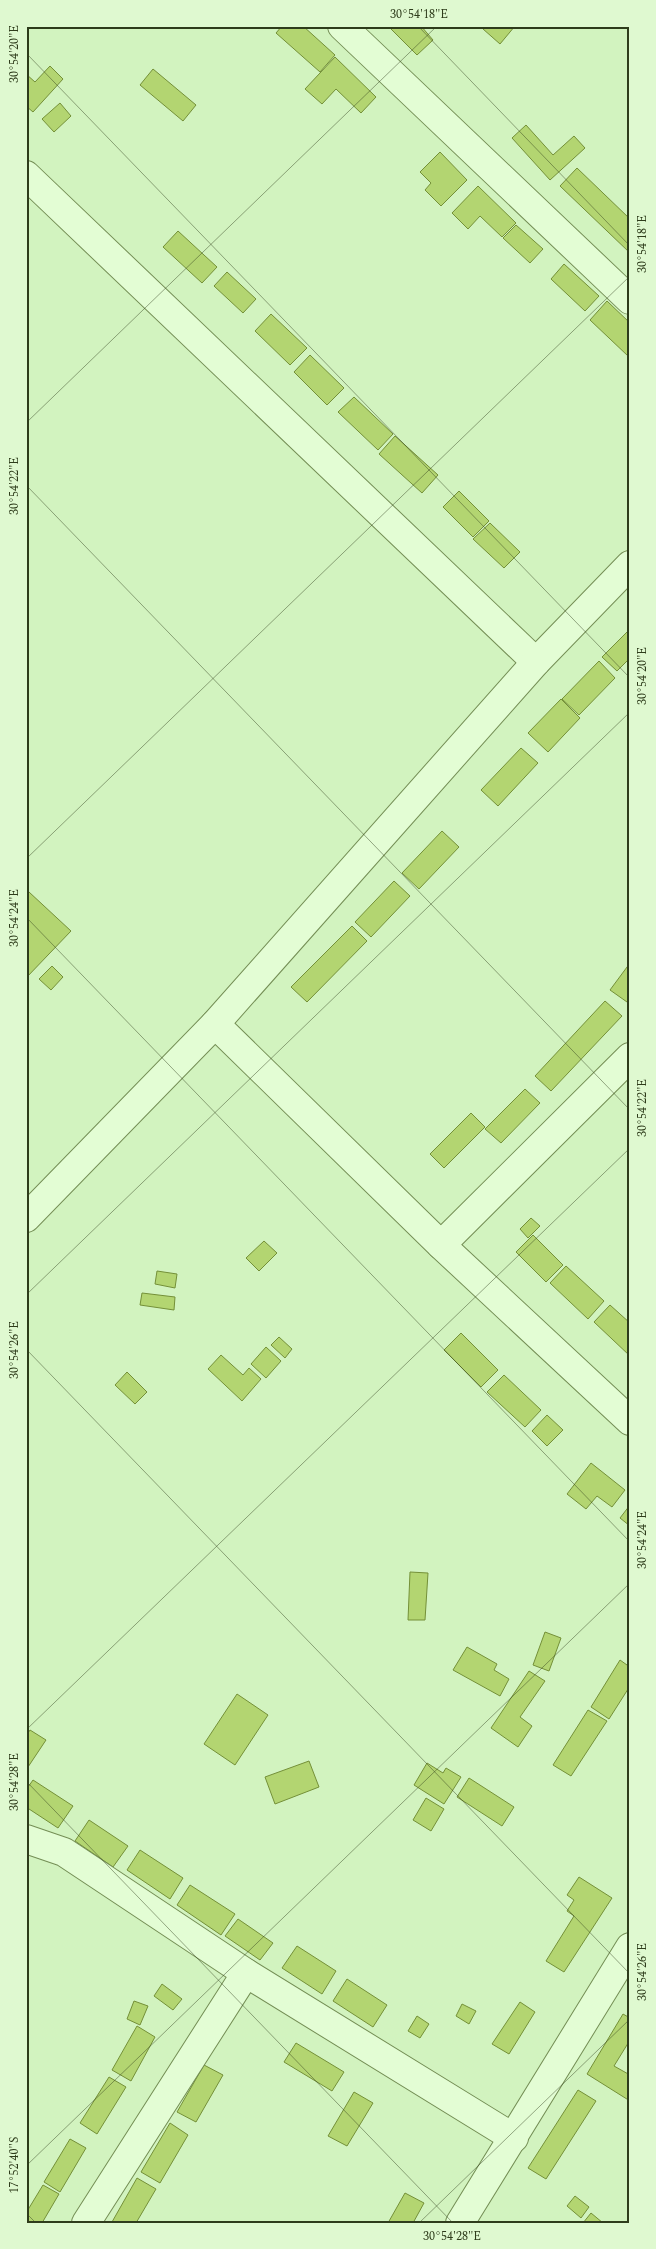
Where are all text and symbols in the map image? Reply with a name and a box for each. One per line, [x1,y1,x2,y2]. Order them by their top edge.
text: 30°54'18"E [390,5,448,24]
text: 30°54'20"E [5,25,24,83]
text: 30°54'18"E [633,215,652,273]
text: 30°54'22"E [5,457,24,515]
text: 30°54'20"E [633,647,652,705]
text: 30°54'24"E [5,889,24,947]
text: 30°54'22"E [633,1079,652,1137]
text: 30°54'26"E [5,1321,24,1379]
text: 30°54'24"E [633,1511,652,1569]
text: 30°54'28"E [5,1753,24,1811]
text: 30°54'26"E [633,1943,652,2001]
text: 17°52'40"S [5,2137,24,2193]
text: 30°54'28"E [423,2227,481,2246]

